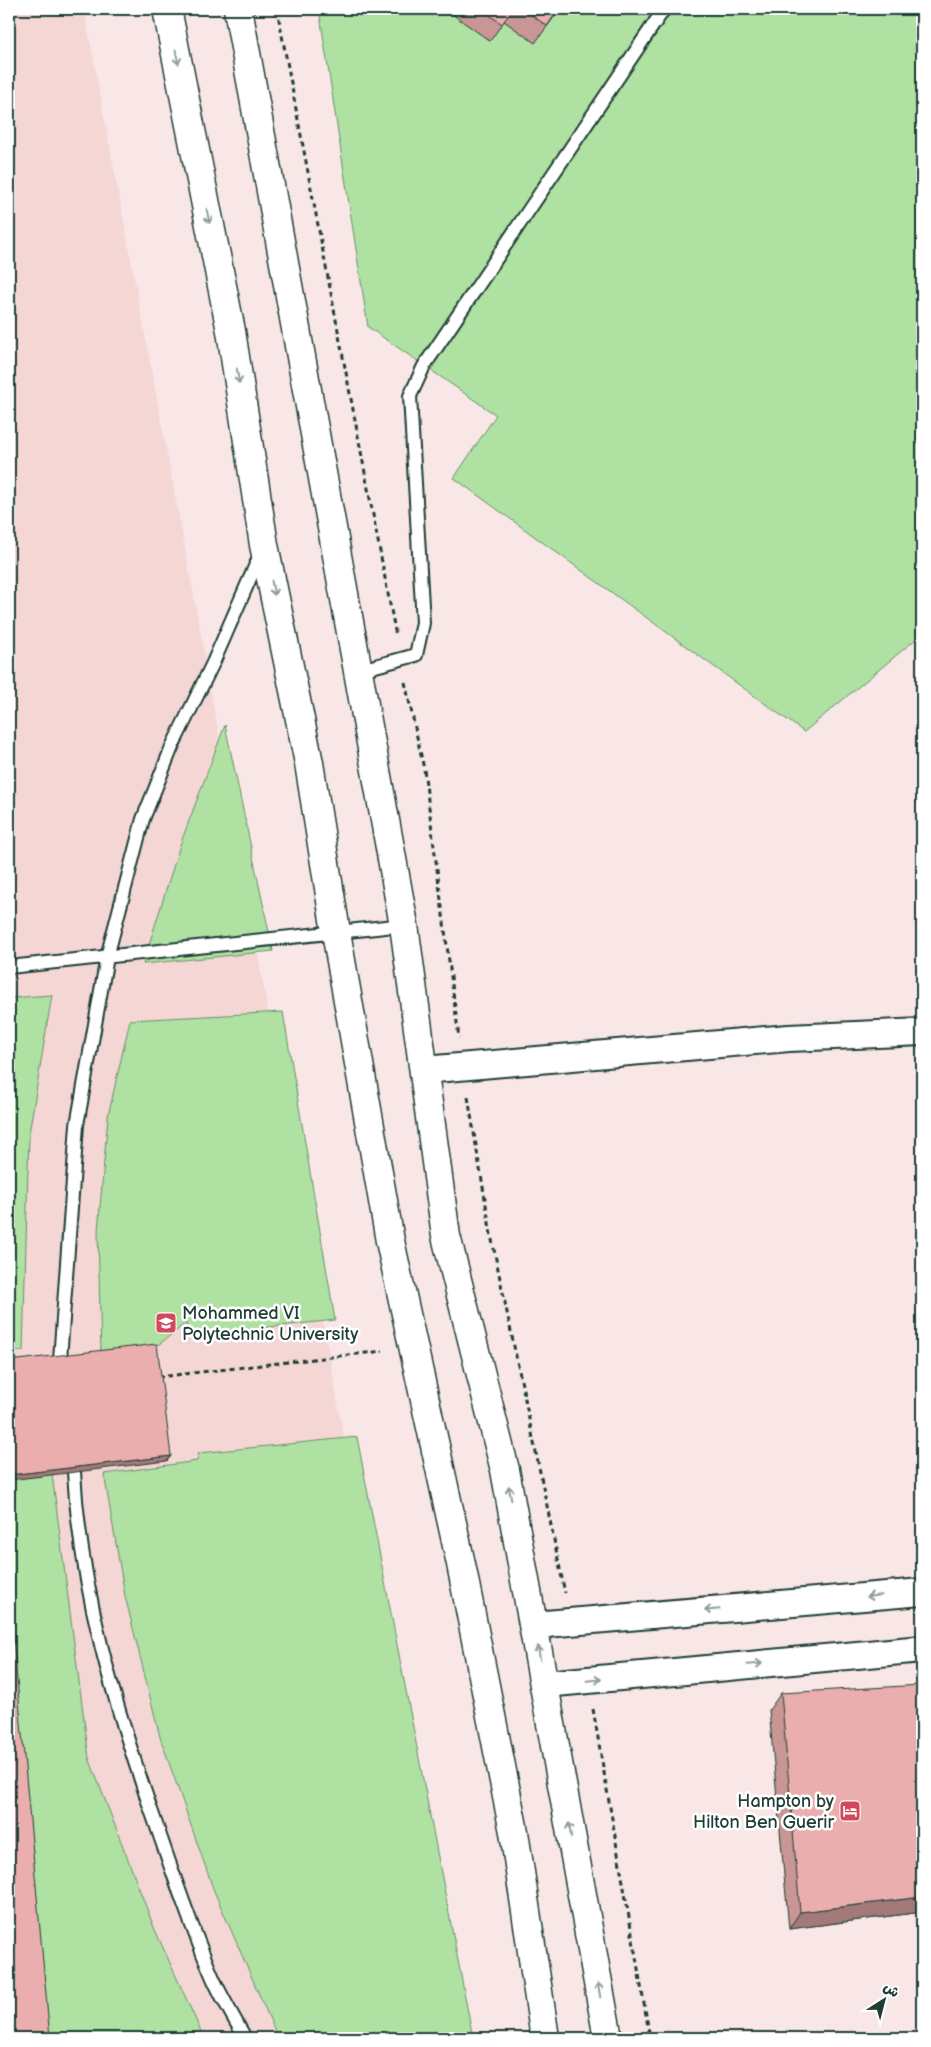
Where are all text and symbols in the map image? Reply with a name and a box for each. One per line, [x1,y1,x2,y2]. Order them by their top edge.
one-way arrow [172,48,182,64]
one-way arrow [204,208,214,224]
one-way arrow [233,367,243,383]
one-way arrow [269,579,278,595]
place label: Mohammed VI Polytechnic University [182,1303,359,1345]
school or university icon: Mohammed VI Polytechnic University [154,1311,178,1335]
one-way arrow [504,1486,514,1502]
one-way arrow [866,1592,882,1601]
one-way arrow [704,1605,720,1615]
one-way arrow [534,1645,544,1661]
one-way arrow [747,1660,763,1669]
one-way arrow [585,1675,601,1685]
place label: Hampton by Hilton Ben Guerir [693,1791,835,1833]
hotel icon: Hampton by Hilton Ben Guerir [838,1799,862,1823]
one-way arrow [565,1823,575,1839]
north arrow [858,1974,908,2024]
text: ش [880,1978,903,2001]
one-way arrow [594,1983,604,1999]

